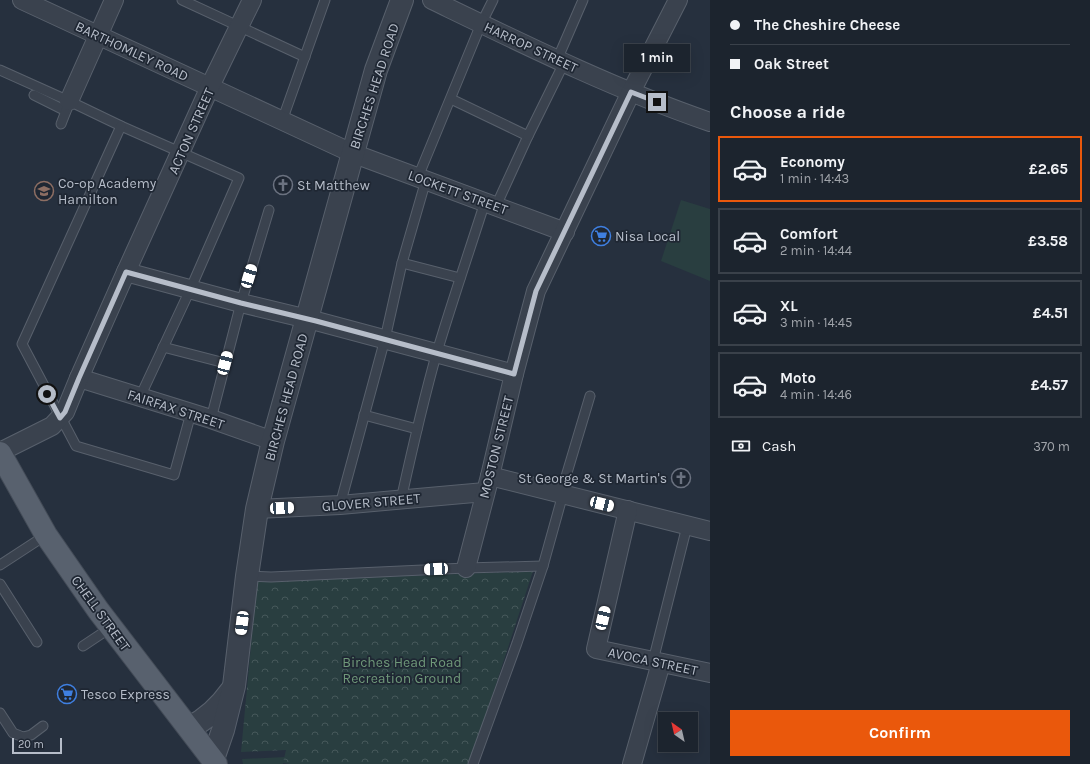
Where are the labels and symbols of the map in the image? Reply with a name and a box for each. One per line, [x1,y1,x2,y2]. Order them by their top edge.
street label: BARTHOMLEY ROAD [73,18,191,85]
street label: HARROP STREET [481,18,580,77]
street label: BIRCHES HEAD ROAD [346,21,403,151]
callout: 1 min [624,44,690,72]
street label: ACTON STREET [165,86,218,177]
route end [648,93,666,111]
street label: LOCKETT STREET [406,167,510,218]
church icon: St Matthew [272,174,294,196]
place label: Co-op Academy Hamilton [58,175,157,208]
place label: St Matthew [297,177,370,194]
school or university icon: Co-op Academy Hamilton [33,180,55,202]
supermarket icon: Nisa Local [590,225,612,247]
place label: Nisa Local [615,228,680,245]
car [240,263,258,289]
street label: BIRCHES HEAD ROAD [261,331,312,463]
car [216,350,234,376]
route start [38,385,56,403]
street label: FAIRFAX STREET [125,386,226,433]
street label: MOSTON STREET [476,394,517,500]
church icon: St George & St Martin's [670,467,692,489]
place label: St George & St Martin's [518,470,667,487]
street label: GLOVER STREET [321,490,421,515]
car [589,495,615,513]
car [270,501,294,515]
car [424,562,448,576]
street label: CHELL STREET [68,572,134,654]
car [594,605,612,631]
car [235,610,249,636]
street label: AVOCA STREET [607,644,699,679]
park label: Birches Head Road Recreation Ground [342,654,462,687]
supermarket icon: Tesco Express [56,683,78,705]
place label: Tesco Express [81,686,170,703]
north arrow [658,712,698,752]
scale bar [12,736,62,755]

